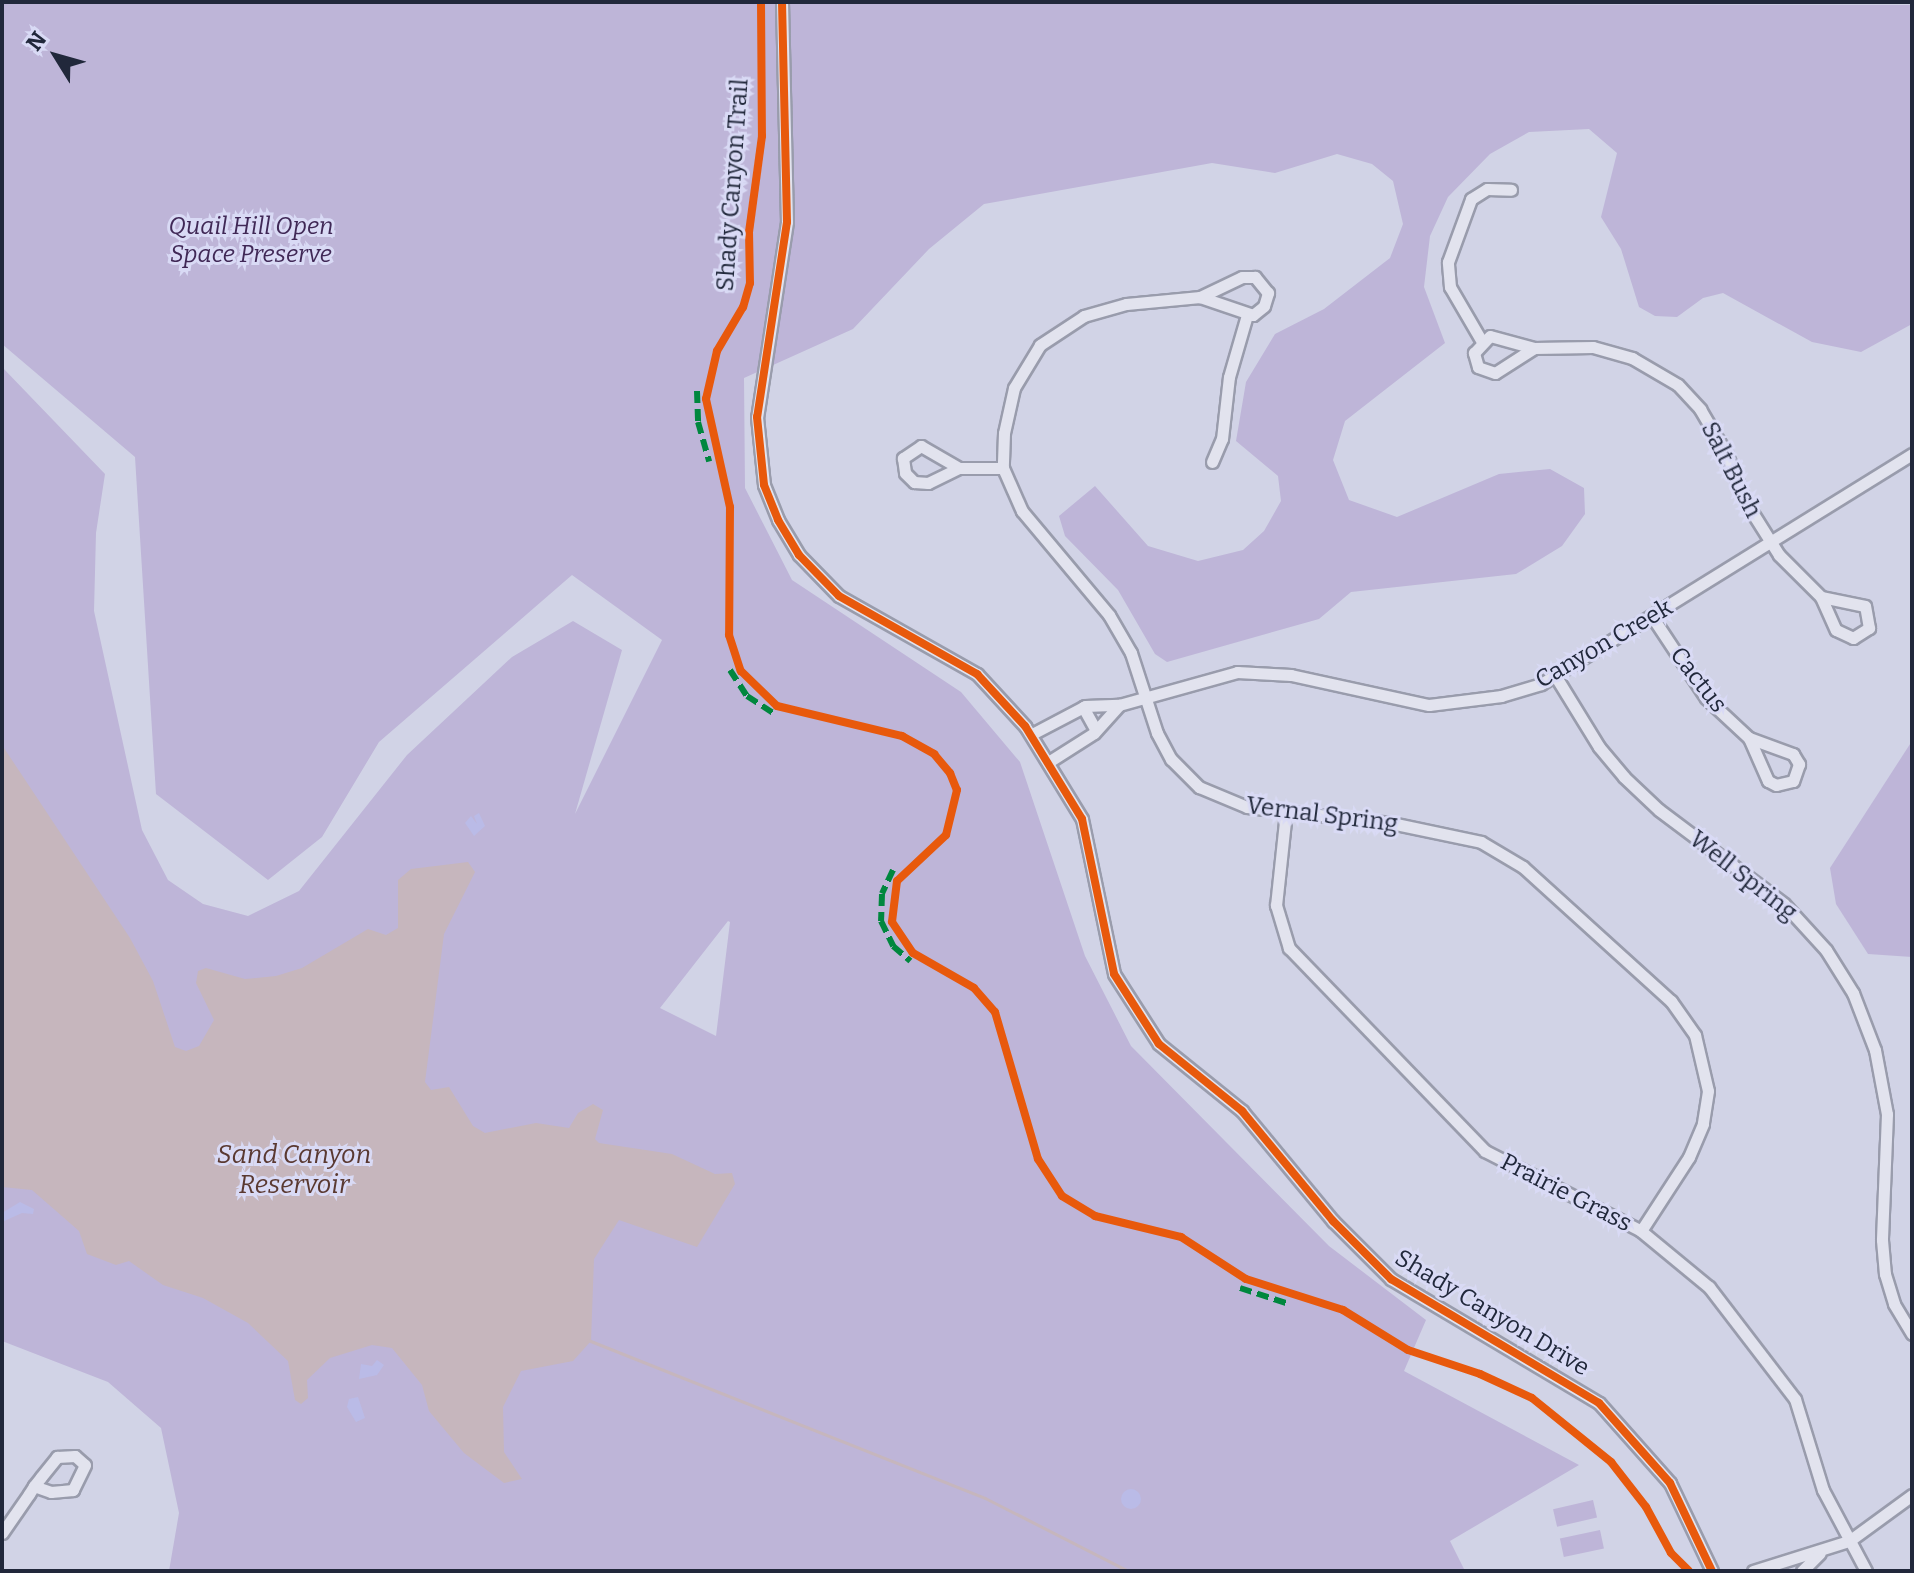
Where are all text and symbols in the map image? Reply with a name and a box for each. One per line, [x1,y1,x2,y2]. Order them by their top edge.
north arrow [16,16,96,96]
text: N [21,26,52,56]
street label: Shady Canyon Trail [711,78,755,292]
park label: Quail Hill Open Space Preserve [168,213,334,269]
street label: Salt Bush [1695,417,1767,523]
street label: Canyon Creek [1530,593,1678,695]
street label: Cactus [1664,642,1732,718]
street label: Vernal Spring [1245,791,1399,839]
street label: Well Spring [1683,825,1803,927]
water label: Sand Canyon Reservoir [217,1139,371,1200]
street label: Prairie Grass [1496,1148,1636,1238]
street label: Shady Canyon Drive [1390,1244,1594,1382]

